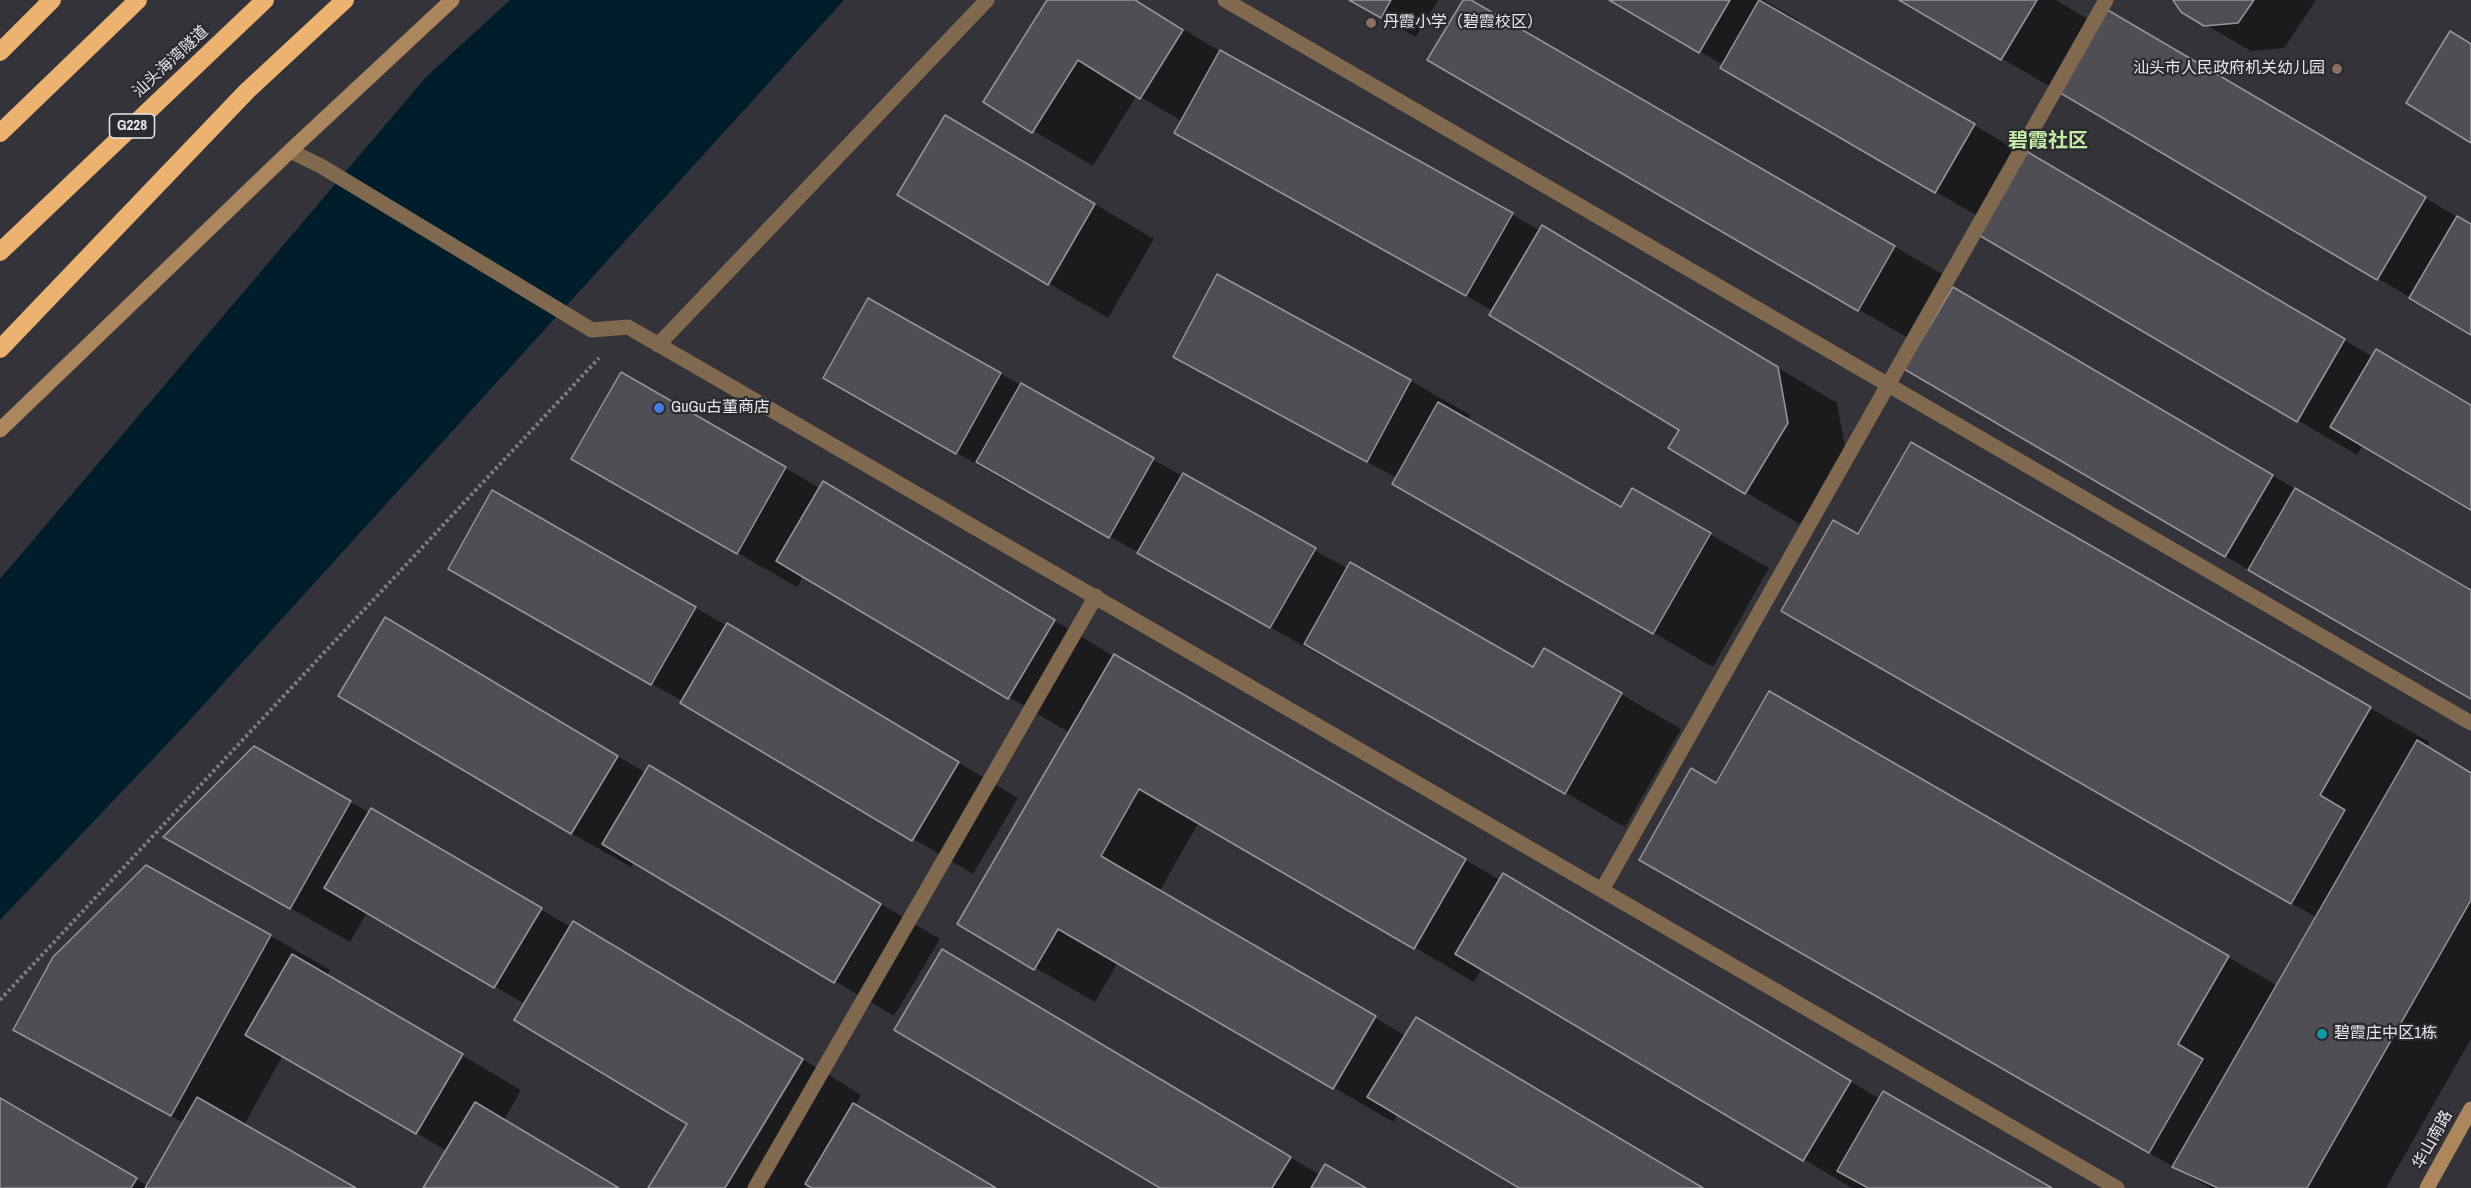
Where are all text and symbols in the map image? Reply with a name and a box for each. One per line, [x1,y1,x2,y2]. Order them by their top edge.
place label: 丹霞小学（碧霞校区） [1383,13,1543,33]
marker: 丹霞小学（碧霞校区） [1364,16,1378,30]
street label: 汕头海湾隧道 [129,22,213,102]
place label: 汕头市人民政府机关幼儿园 [2133,59,2325,79]
marker: 汕头市人民政府机关幼儿园 [2330,62,2344,76]
road number: G228 [110,114,154,138]
district label: 碧霞社区 [2008,130,2088,154]
place label: GuGu古董商店 [671,398,770,418]
marker: GuGu古董商店 [652,401,666,415]
place label: 碧霞庄中区1栋 [2334,1024,2437,1044]
marker: 碧霞庄中区1栋 [2315,1027,2329,1041]
street label: 华山南路 [2409,1107,2457,1173]

